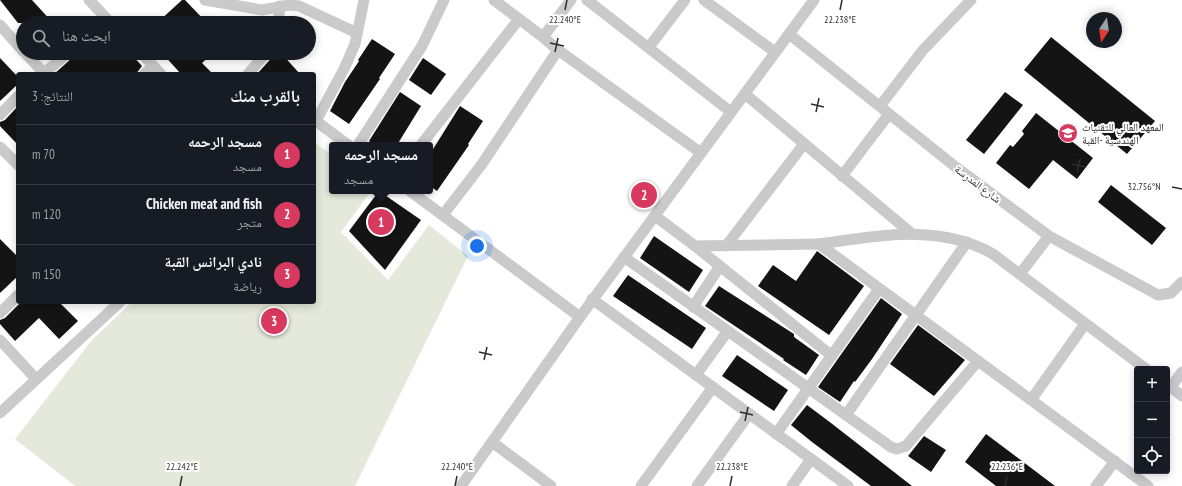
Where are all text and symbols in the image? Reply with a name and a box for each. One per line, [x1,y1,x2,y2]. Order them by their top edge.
north arrow [1086,12,1122,48]
text: 22.240°E [549,13,581,26]
text: 22.238°E [824,13,856,26]
search box [16,16,316,60]
text: ابحث هنا [62,26,111,45]
icon: search [30,27,52,49]
text: بالقرب منك [230,85,300,107]
text: النتائج: 3 [32,88,73,105]
place label: المعهد العالي للتقنيات الهندسية -القبة [1082,120,1164,147]
school or university icon: المعهد العالي للتقنيات الهندسية -القبة [1057,122,1079,144]
text: مسجد الرحمه [188,132,262,151]
popup [329,142,433,194]
text: مسجد الرحمه [344,145,418,164]
text: 70 m [32,146,55,163]
text: 1 [284,146,290,163]
text: مسجد [233,158,262,175]
street label: شارع المدرسة [952,162,1004,206]
text: مسجد [344,171,373,188]
pin: 2 [631,180,657,210]
text: 32.756°N [1127,180,1161,193]
text: Chicken meat and fish [146,194,262,213]
text: 120 m [32,206,61,223]
text: 2 [284,206,290,223]
pin: 1 [368,207,394,237]
text: متجر [237,214,262,231]
your location [467,236,487,256]
text: نادي البرانس القبة [164,252,262,271]
text: 150 m [32,266,61,283]
text: 3 [284,266,290,283]
text: رياضة [233,278,262,295]
pin: 3 [261,306,287,336]
map controls [1134,366,1170,474]
button: + [1134,366,1170,402]
button: − [1134,402,1170,438]
button: locate [1134,438,1170,474]
text: 22.242°E [166,460,198,473]
text: 22.240°E [441,460,473,473]
text: 22.238°E [716,460,748,473]
text: 22.236°E [991,460,1023,473]

